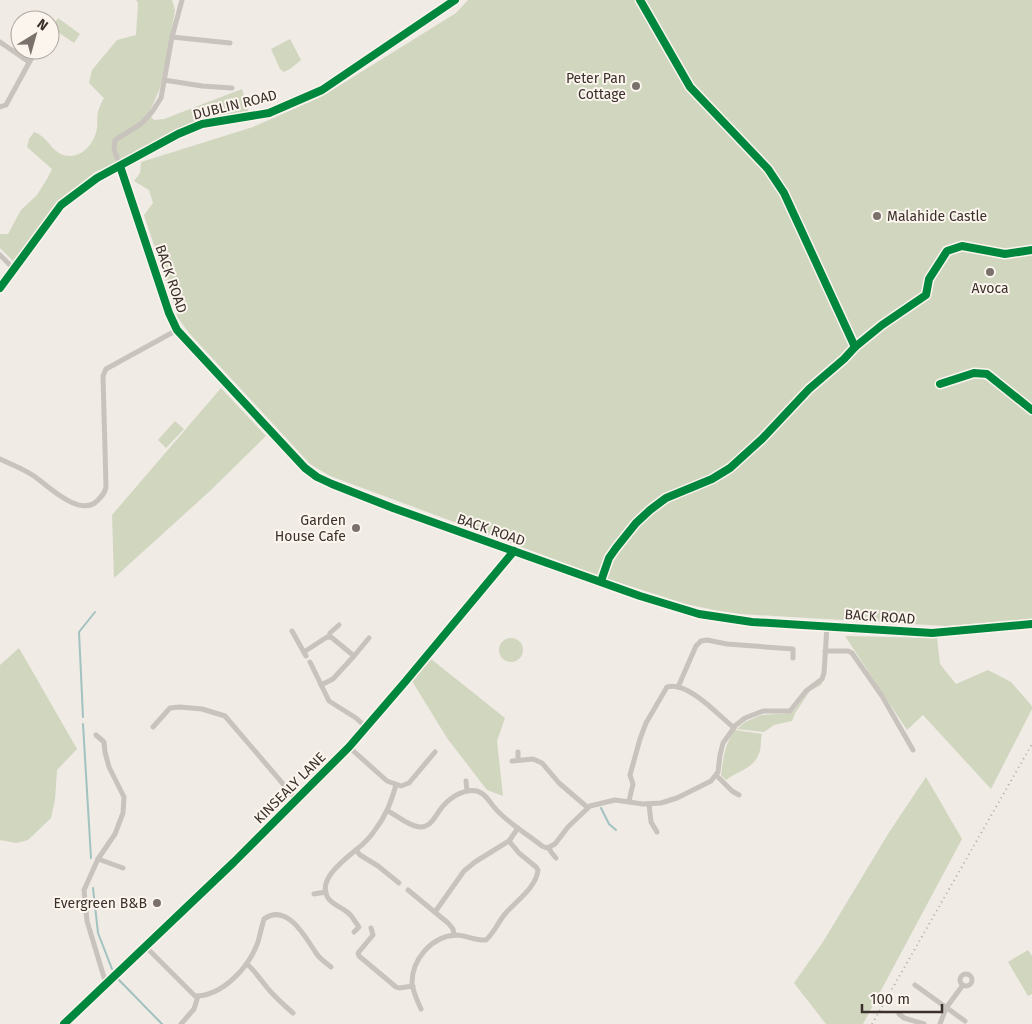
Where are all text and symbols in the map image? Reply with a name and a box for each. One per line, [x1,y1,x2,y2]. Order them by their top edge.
north arrow [10,10,60,60]
text: N [34,15,51,35]
place label: Peter Pan Cottage [566,70,626,103]
marker: Peter Pan Cottage [630,80,642,92]
street label: DUBLIN ROAD [191,86,279,124]
place label: Malahide Castle [887,208,987,225]
marker: Malahide Castle [871,210,883,222]
street label: BACK ROAD [151,243,191,315]
marker: Avoca [984,266,996,278]
place label: Avoca [971,280,1009,297]
street label: BACK ROAD [455,510,527,550]
place label: Garden House Cafe [275,512,346,545]
marker: Garden House Cafe [350,522,362,534]
street label: BACK ROAD [844,606,916,628]
street label: KINSEALY LANE [251,749,329,827]
place label: Evergreen B&B [53,895,147,912]
marker: Evergreen B&B [151,897,163,909]
scale bar [862,982,942,1014]
text: 100 m [870,990,910,1008]

